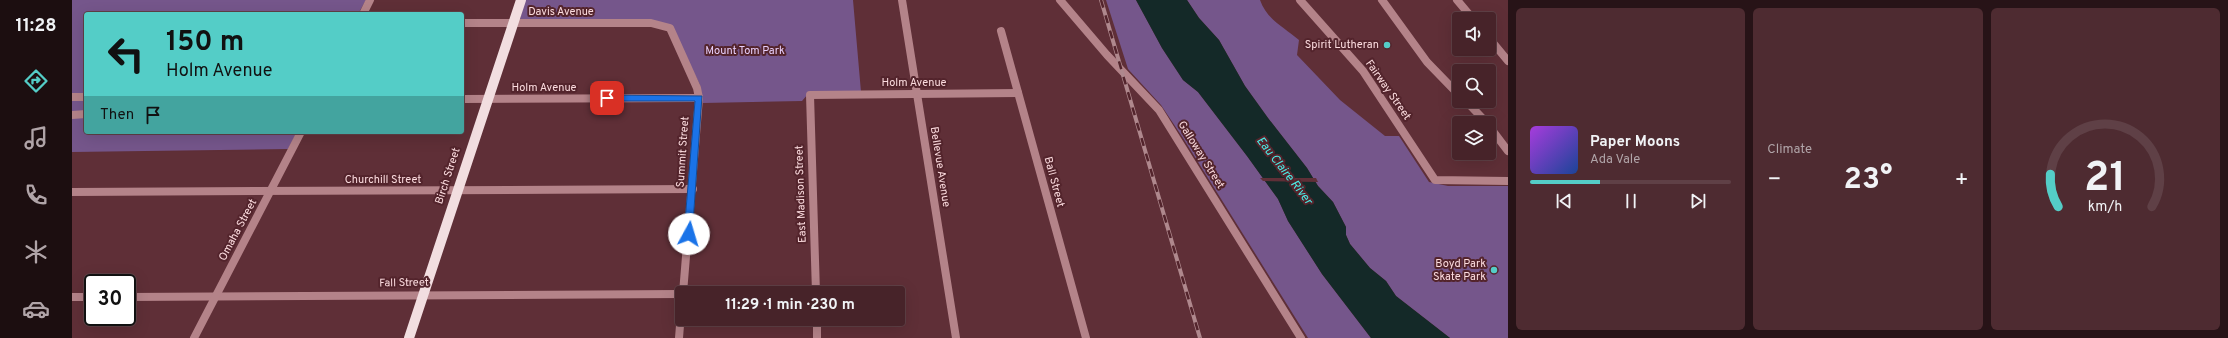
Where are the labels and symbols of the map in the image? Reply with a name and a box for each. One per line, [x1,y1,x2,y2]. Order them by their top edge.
street label: Davis Avenue [528,5,594,19]
place label: Spirit Lutheran [1305,38,1379,52]
marker: Spirit Lutheran [1382,40,1392,50]
park label: Mount Tom Park [705,44,785,58]
street label: Fairway Street [1362,57,1414,123]
street label: Holm Avenue [882,76,947,90]
street label: Holm Avenue [512,81,577,95]
pin [590,81,624,115]
street label: Summit Street [674,116,692,188]
street label: Galloway Street [1175,118,1227,192]
street label: Bellevue Avenue [927,126,953,208]
water label: Eau Claire River [1252,134,1317,209]
street label: East Madison Street [792,145,810,243]
street label: Birch Street [432,146,464,206]
street label: Ball Street [1041,155,1067,209]
street label: Churchill Street [345,173,421,187]
street label: Omaha Street [216,197,260,263]
position arrow [668,213,710,255]
place label: Boyd Park Skate Park [1433,257,1486,284]
marker: Boyd Park Skate Park [1489,265,1499,275]
speed limit sign: 30 [84,274,136,326]
street label: Fall Street [379,276,429,290]

